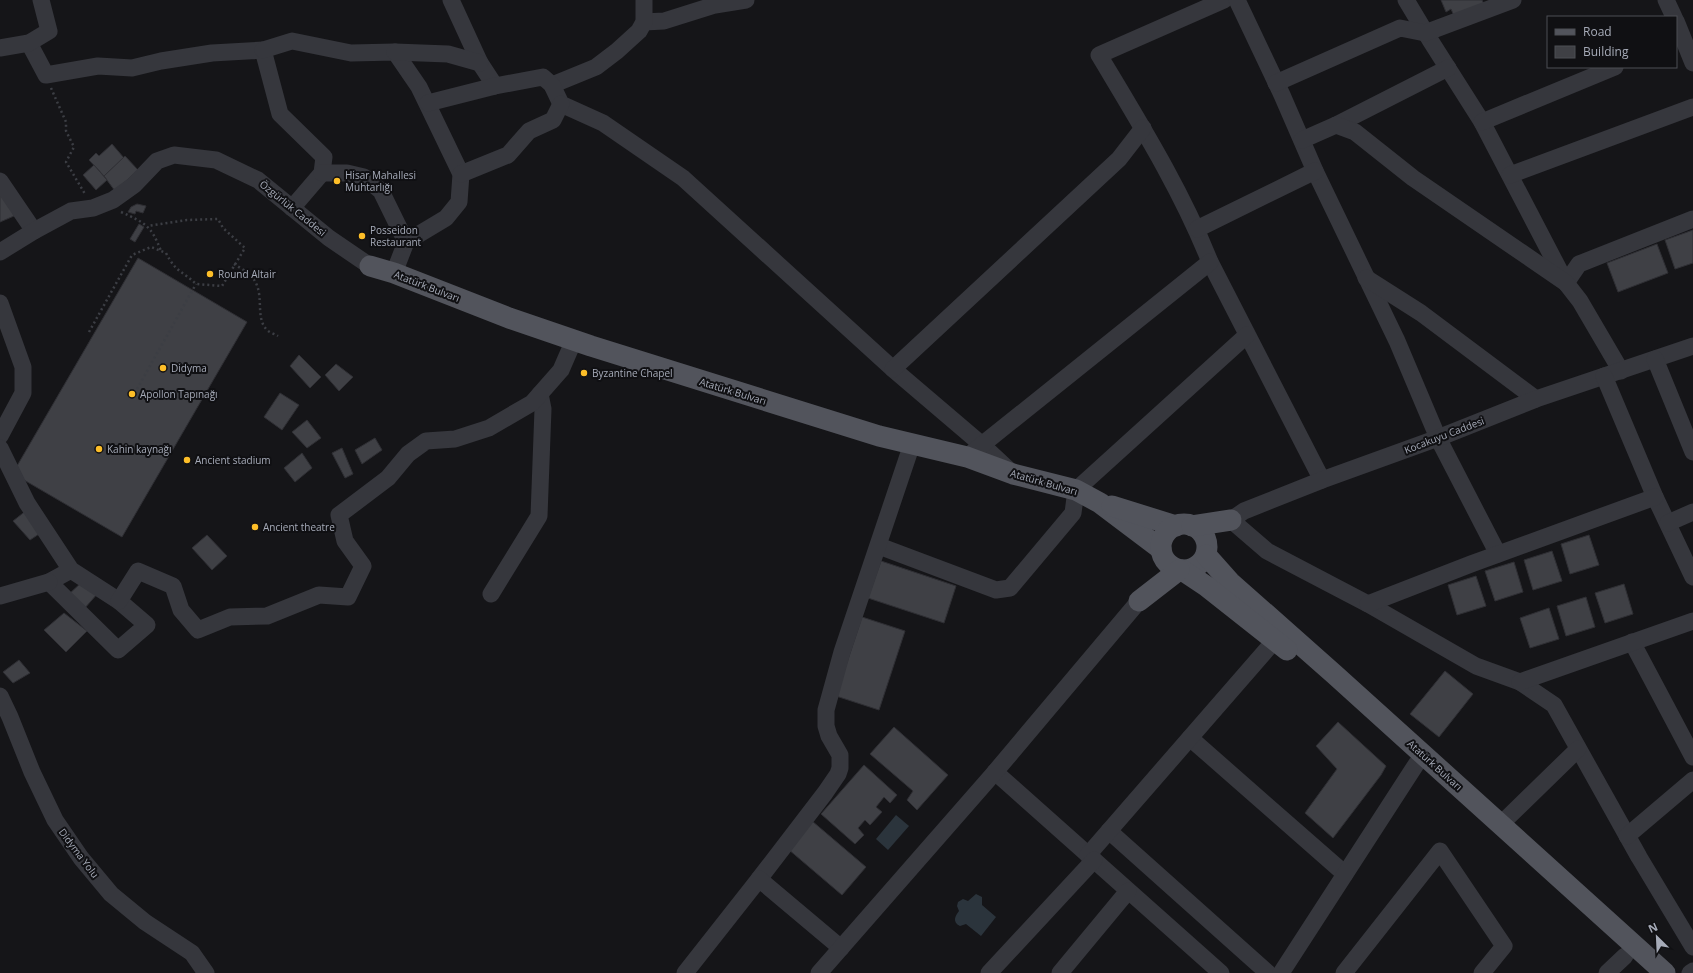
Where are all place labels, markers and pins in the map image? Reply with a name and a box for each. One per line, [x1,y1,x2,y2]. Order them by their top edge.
place label: Hisar Mahallesi Muhtarlığı [345,168,416,194]
marker: Hisar Mahallesi Muhtarlığı [332,176,342,186]
place label: Posseidon Restaurant [370,223,422,249]
marker: Posseidon Restaurant [357,231,367,241]
place label: Round Altair [218,267,276,281]
marker: Round Altair [205,269,215,279]
place label: Didyma [171,361,207,375]
marker: Didyma [158,363,168,373]
place label: Byzantine Chapel [592,366,673,380]
marker: Byzantine Chapel [579,368,589,378]
place label: Apollon Tapınağı [140,387,218,401]
marker: Apollon Tapınağı [127,389,137,399]
place label: Kahin kaynağı [107,442,172,456]
marker: Kahin kaynağı [94,444,104,454]
place label: Ancient stadium [195,453,271,467]
marker: Ancient stadium [182,455,192,465]
place label: Ancient theatre [263,520,335,534]
marker: Ancient theatre [250,522,260,532]

